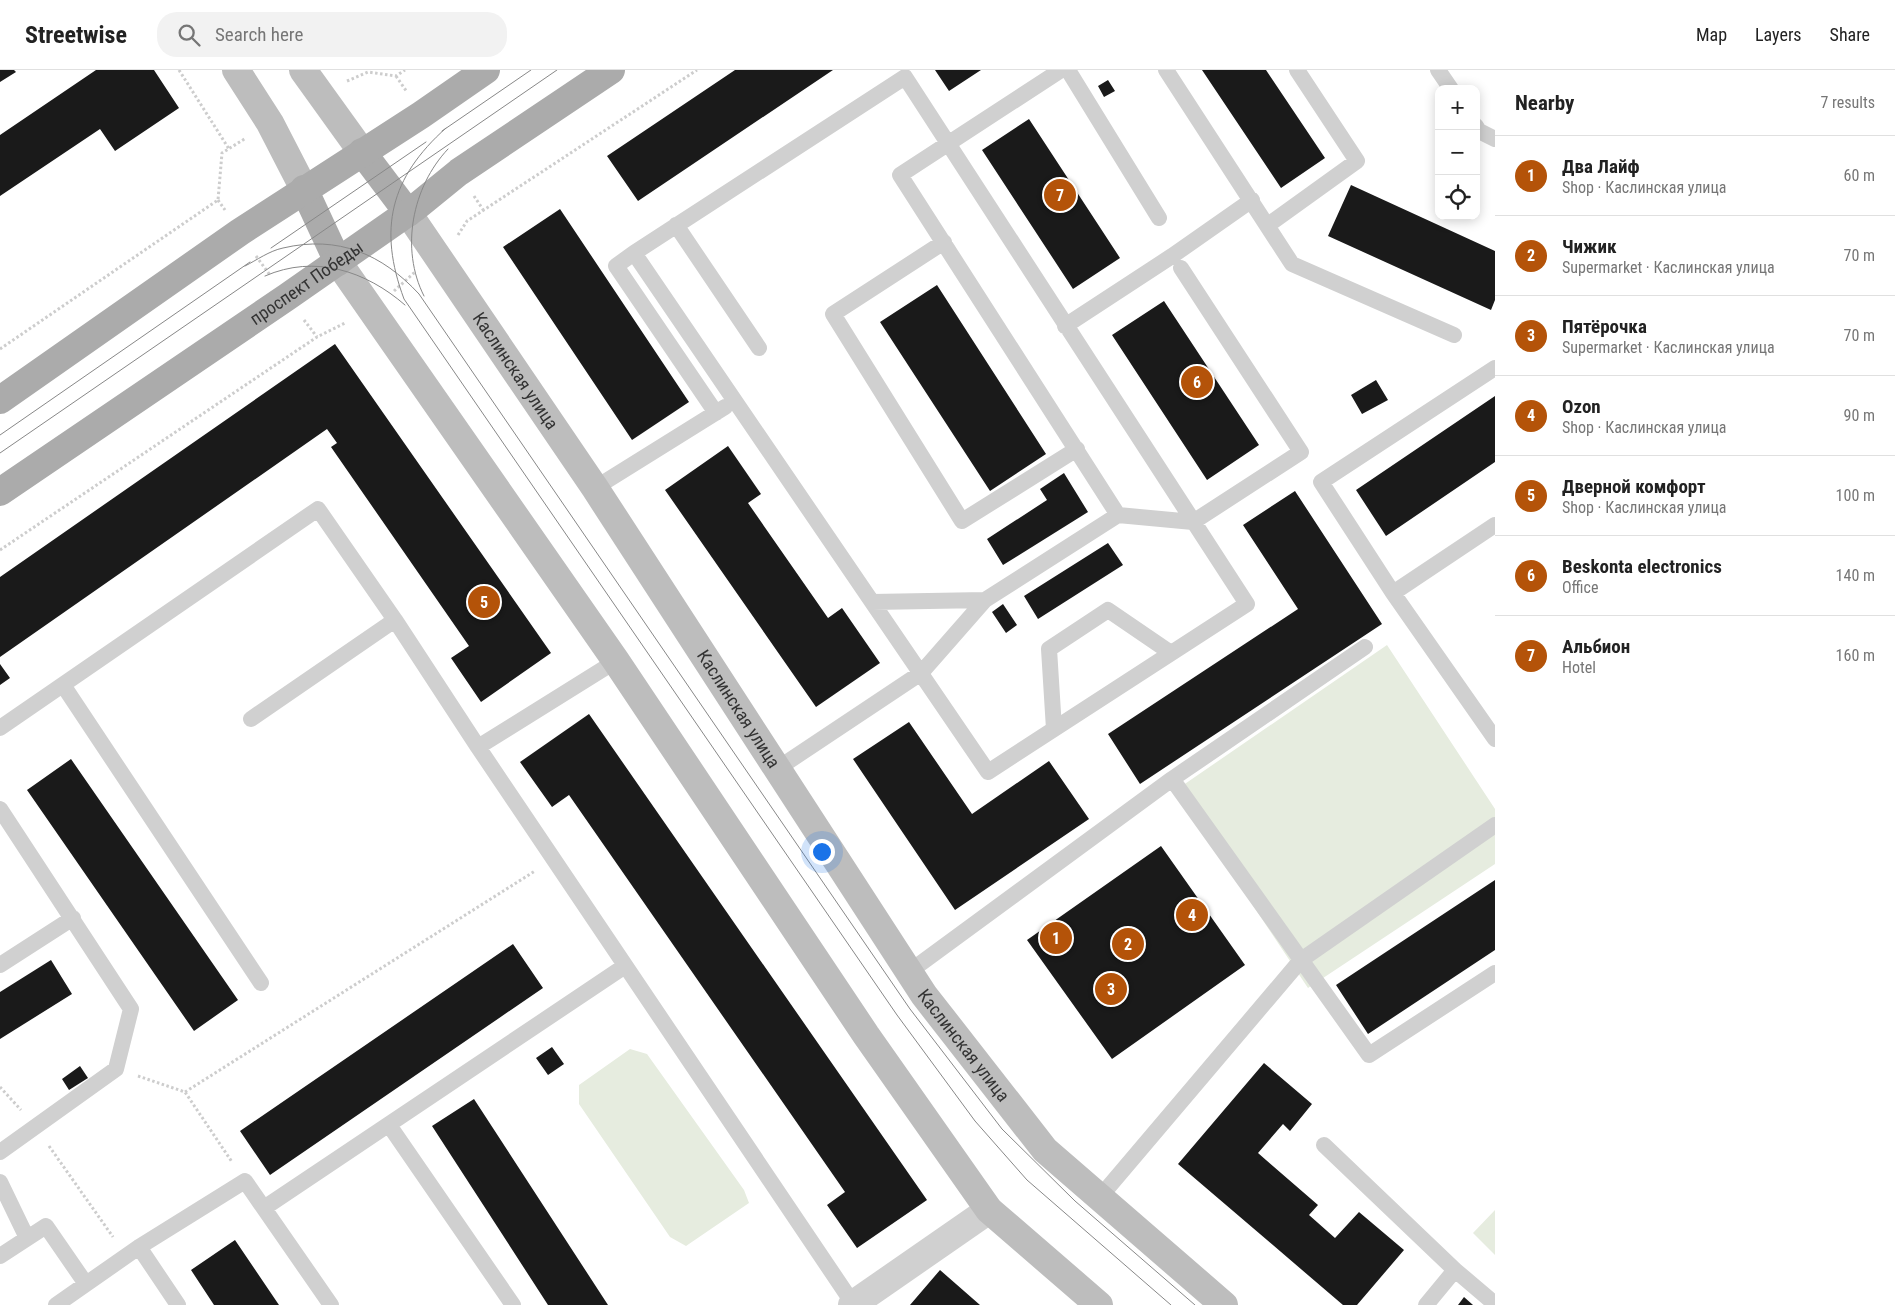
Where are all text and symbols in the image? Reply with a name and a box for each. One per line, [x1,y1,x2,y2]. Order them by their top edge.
search box [157,12,507,57]
text: Streetwise [25,21,127,49]
icon: search [175,21,203,49]
text: Search here [215,23,303,46]
text: Map [1696,24,1727,45]
text: Layers [1755,24,1802,45]
text: Share [1830,24,1870,45]
map controls [1435,85,1480,220]
button: + [1435,85,1480,130]
text: Nearby [1515,91,1574,115]
text: 7 results [1820,93,1875,112]
button: − [1435,130,1480,175]
text: Два Лайф [1562,155,1639,178]
text: 1 [1527,166,1535,185]
text: 60 m [1843,166,1875,185]
button: locate [1435,175,1480,220]
pin: 7 [1044,176,1076,214]
text: Shop · Каслинская улица [1562,178,1727,197]
text: Чижик [1562,235,1616,258]
street label: проспект Победы [246,236,367,329]
text: 2 [1527,246,1535,265]
text: 70 m [1843,246,1875,265]
text: Supermarket · Каслинская улица [1562,258,1775,277]
street label: Каслинская улица [469,308,563,433]
text: Пятёрочка [1562,315,1647,338]
text: 3 [1527,326,1535,345]
text: 70 m [1843,326,1875,345]
text: Supermarket · Каслинская улица [1562,338,1775,357]
pin: 6 [1181,363,1213,401]
text: Ozon [1562,395,1601,418]
text: 4 [1527,406,1535,425]
text: 90 m [1843,406,1875,425]
text: Shop · Каслинская улица [1562,418,1727,437]
text: Дверной комфорт [1562,475,1706,498]
text: 5 [1527,486,1535,505]
text: 100 m [1836,486,1875,505]
text: Shop · Каслинская улица [1562,498,1727,517]
text: Beskonta electronics [1562,555,1722,578]
text: 6 [1527,566,1535,585]
text: 140 m [1836,566,1875,585]
text: Office [1562,578,1598,597]
pin: 5 [468,583,500,621]
text: Альбион [1562,635,1630,658]
street label: Каслинская улица [693,646,785,772]
text: 7 [1527,646,1535,665]
text: 160 m [1836,646,1875,665]
text: Hotel [1562,658,1596,677]
your location [809,839,835,865]
pin: 4 [1176,896,1208,934]
pin: 1 [1040,919,1072,957]
pin: 2 [1112,925,1144,963]
pin: 3 [1095,970,1127,1008]
street label: Каслинская улица [914,985,1014,1105]

